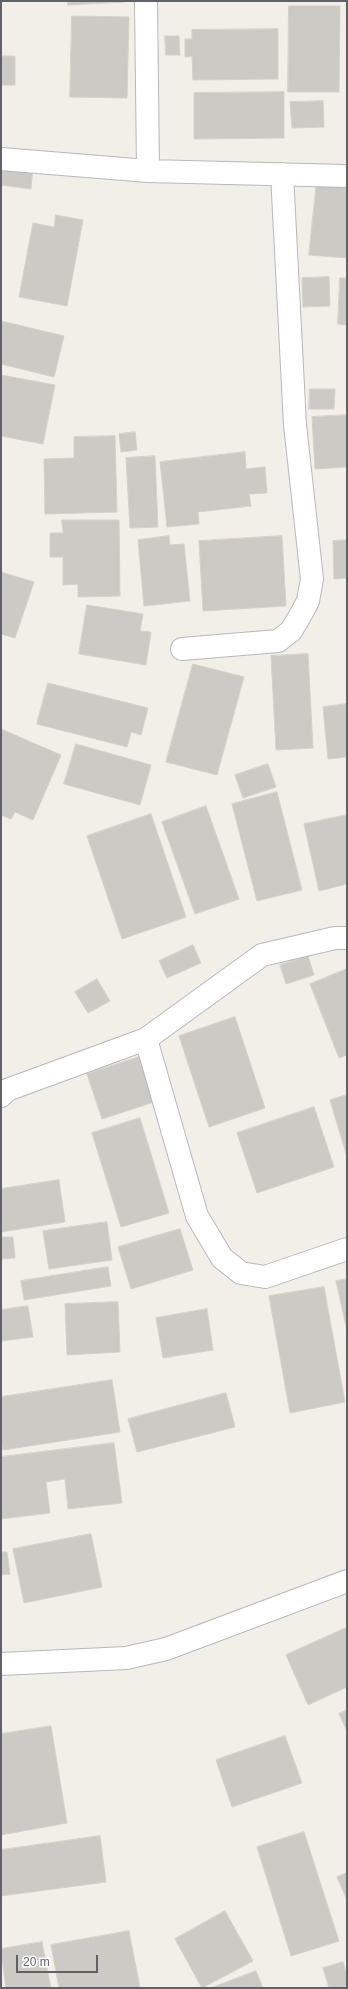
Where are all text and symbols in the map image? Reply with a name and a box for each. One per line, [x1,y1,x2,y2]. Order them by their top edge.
scale bar [18,1947,100,1973]
text: 20 m [23,1955,50,1969]

